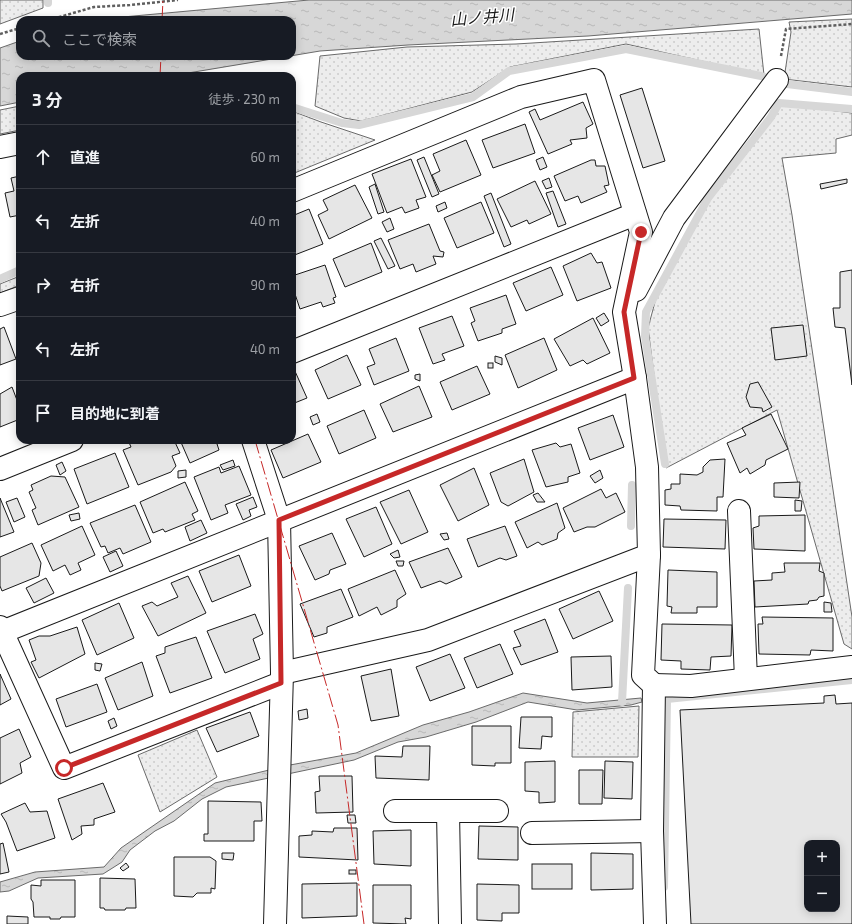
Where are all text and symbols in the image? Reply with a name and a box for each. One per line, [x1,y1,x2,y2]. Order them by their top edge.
water label: 山ノ井川 [449,4,517,29]
search box [16,16,296,60]
icon: search [30,27,52,49]
text: ここで検索 [62,30,137,48]
text: 3 分 [32,89,62,109]
text: 徒歩 · 230 m [208,91,280,107]
icon: ahead [32,146,54,168]
text: 直進 [70,148,100,166]
text: 60 m [250,149,280,165]
icon: left [32,210,54,232]
text: 左折 [70,212,100,230]
text: 40 m [250,213,280,229]
route end [632,223,650,241]
icon: right [32,274,54,296]
text: 右折 [70,276,100,294]
text: 90 m [250,277,280,293]
icon: left [32,338,54,360]
text: 左折 [70,340,100,358]
text: 40 m [250,341,280,357]
icon: arrive [32,402,54,424]
text: 目的地に到着 [70,404,160,422]
route start [55,759,73,777]
map controls [804,840,840,912]
button: + [804,840,840,876]
button: − [804,876,840,912]

